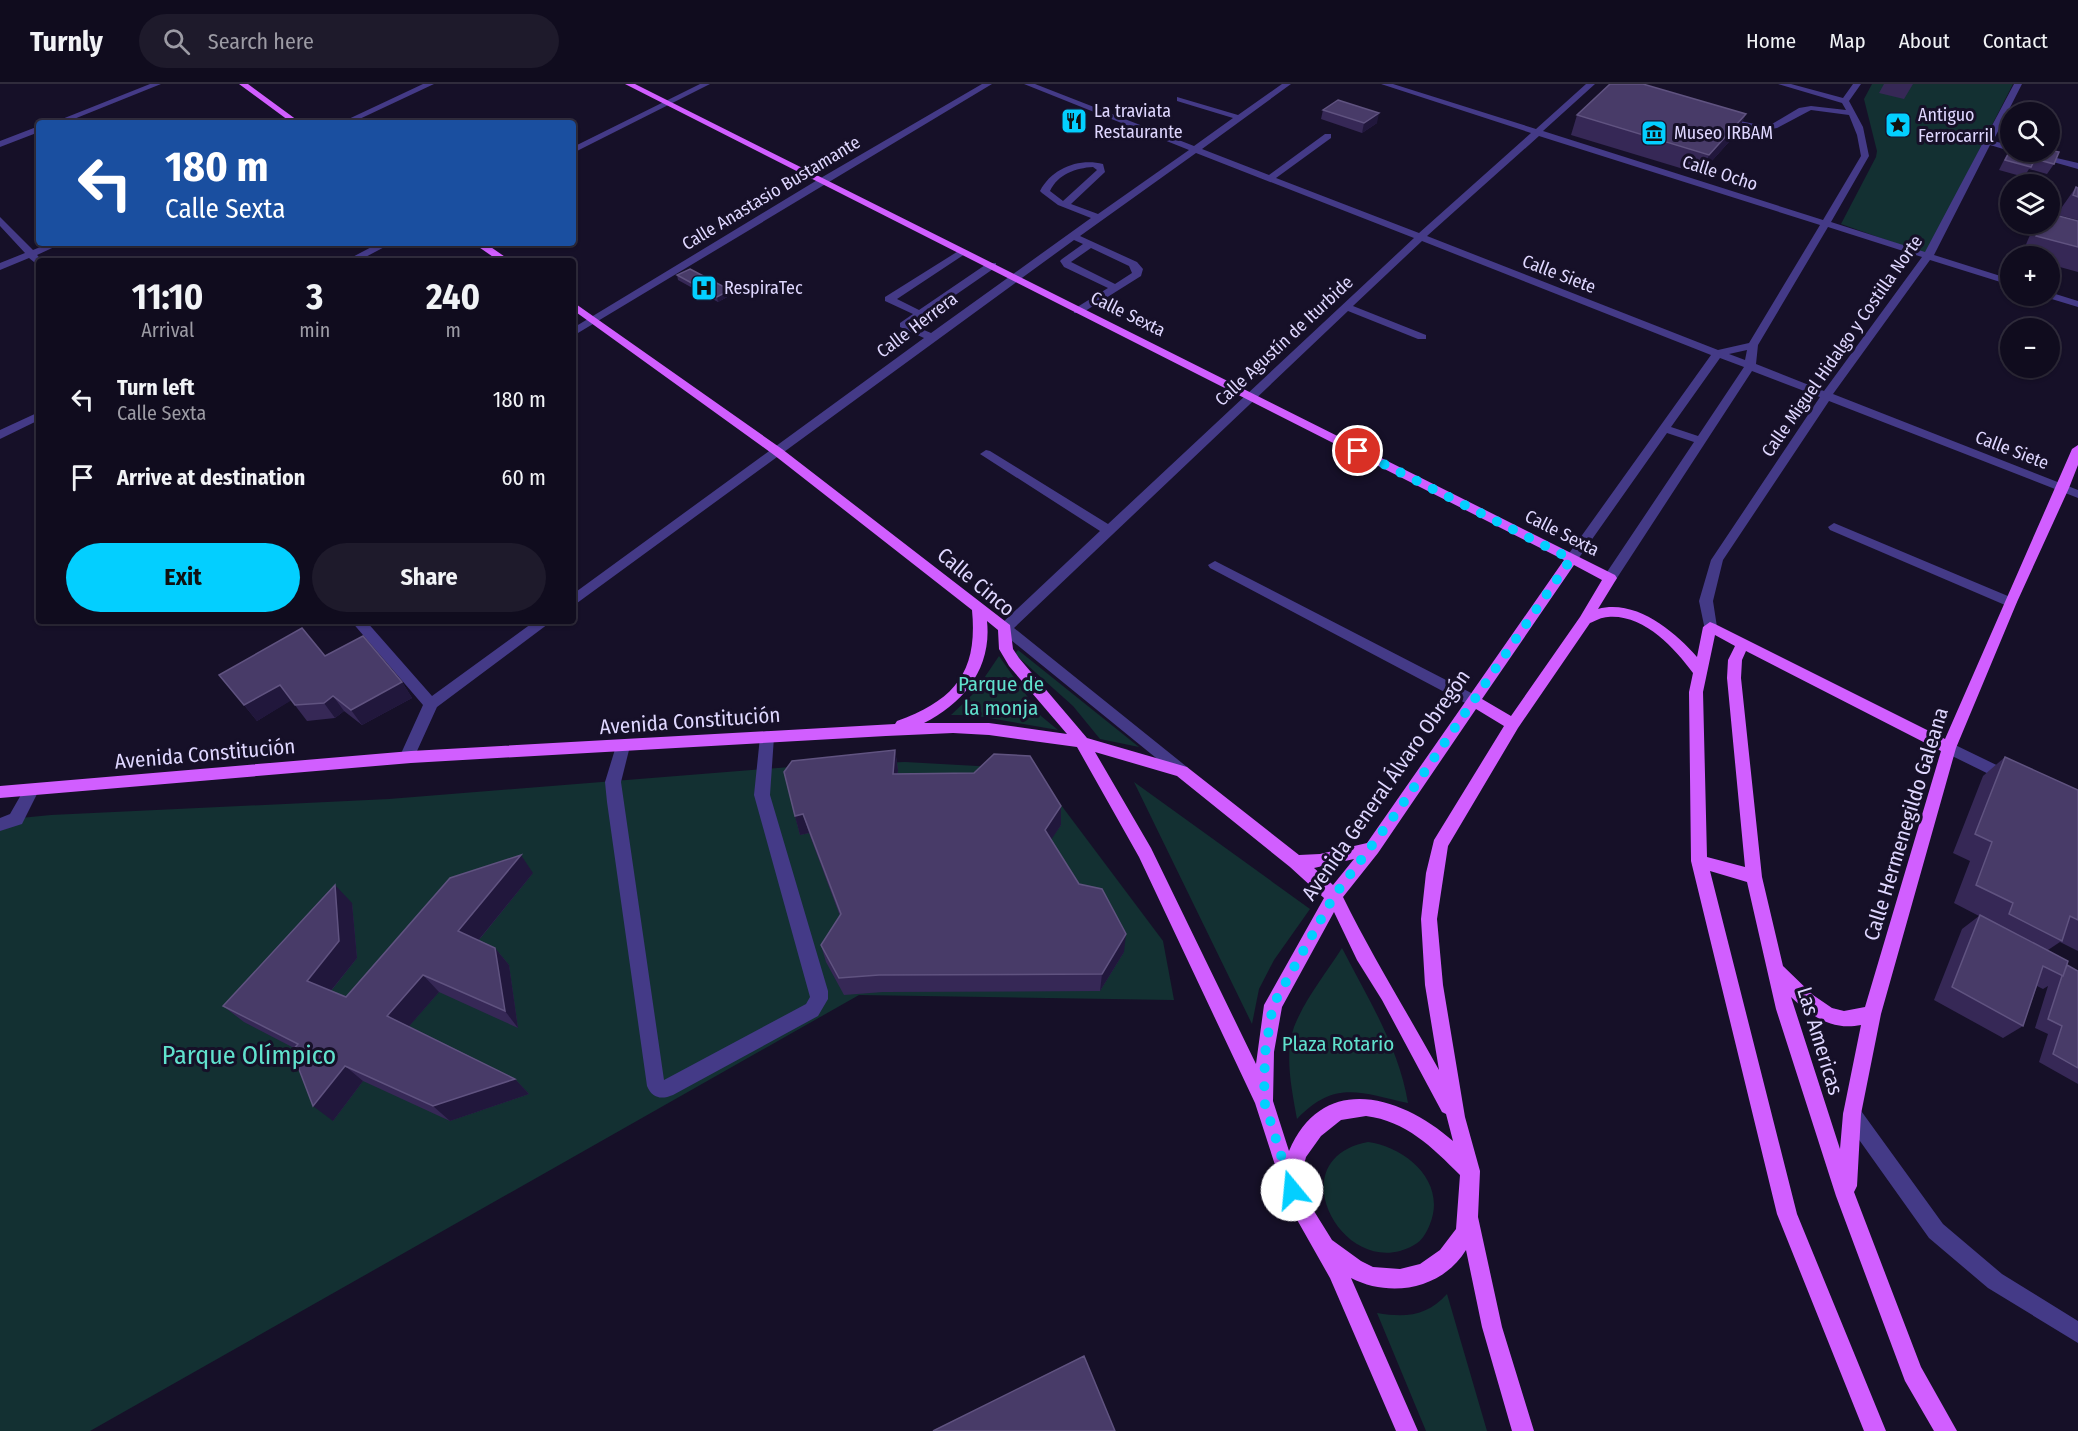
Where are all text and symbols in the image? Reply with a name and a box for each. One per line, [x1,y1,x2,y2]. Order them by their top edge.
search box [139,14,559,68]
text: Turnly [30,25,103,58]
icon: search [160,25,193,58]
text: Search here [208,28,314,55]
text: Home [1746,28,1796,54]
text: Map [1829,28,1866,54]
text: About [1899,28,1950,54]
text: Contact [1983,28,2048,54]
place label: La traviata Restaurante [1094,100,1183,143]
map controls [2000,102,2060,378]
button: search [2000,102,2060,162]
place label: Antiguo Ferrocarril [1918,104,1994,147]
restaurant icon: La traviata Restaurante [1059,106,1089,136]
place icon: Antiguo Ferrocarril [1883,110,1913,140]
museum icon: Museo IRBAM [1639,118,1669,148]
place label: Museo IRBAM [1674,122,1773,144]
street label: Calle Anastasio Bustamante [678,131,864,255]
text: 180 m [165,142,269,192]
icon: left [66,144,144,222]
street label: Calle Ocho [1679,150,1761,196]
button: layers [2000,174,2060,234]
text: Calle Sexta [165,193,285,225]
street label: Calle Miguel Hidalgo y Costilla Norte [1757,231,1927,461]
button: + [2000,246,2060,306]
street label: Calle Siete [1519,250,1599,298]
street label: Calle Agustín de Iturbide [1210,271,1358,411]
hospital icon: RespiraTec [689,273,719,303]
text: 11:10 [132,275,204,319]
text: 3 [306,275,323,319]
text: 240 [426,275,480,319]
place label: RespiraTec [724,277,803,299]
street label: Calle Herrera [872,287,962,363]
street label: Calle Sexta [1087,287,1169,342]
text: Arrival [141,318,194,342]
text: min [299,318,330,342]
text: m [445,318,461,342]
button: − [2000,318,2060,378]
text: Turn left [117,374,195,401]
icon: left [66,383,99,416]
text: 180 m [493,386,546,413]
text: Calle Sexta [117,401,206,425]
pin [1332,425,1383,476]
street label: Calle Siete [1972,426,2052,474]
icon: arrive [1341,434,1374,467]
icon: arrive [66,461,99,494]
text: Arrive at destination [117,464,305,491]
text: 60 m [502,464,546,491]
street label: Calle Sexta [1521,505,1603,561]
street label: Calle Cinco [932,542,1020,622]
button: Exit [66,543,300,612]
button: Share [312,543,546,612]
street label: Avenida General Álvaro Obregón [1296,664,1476,906]
park label: Parque de la monja [958,671,1044,721]
street label: Avenida Constitución [599,702,781,740]
street label: Calle Hermenegildo Galeana [1858,704,1954,944]
street label: Avenida Constitución [114,733,296,775]
street label: Las Americas [1791,984,1849,1098]
park label: Plaza Rotario [1282,1031,1394,1057]
park label: Parque Olímpico [162,1040,336,1071]
position arrow [1260,1158,1324,1222]

